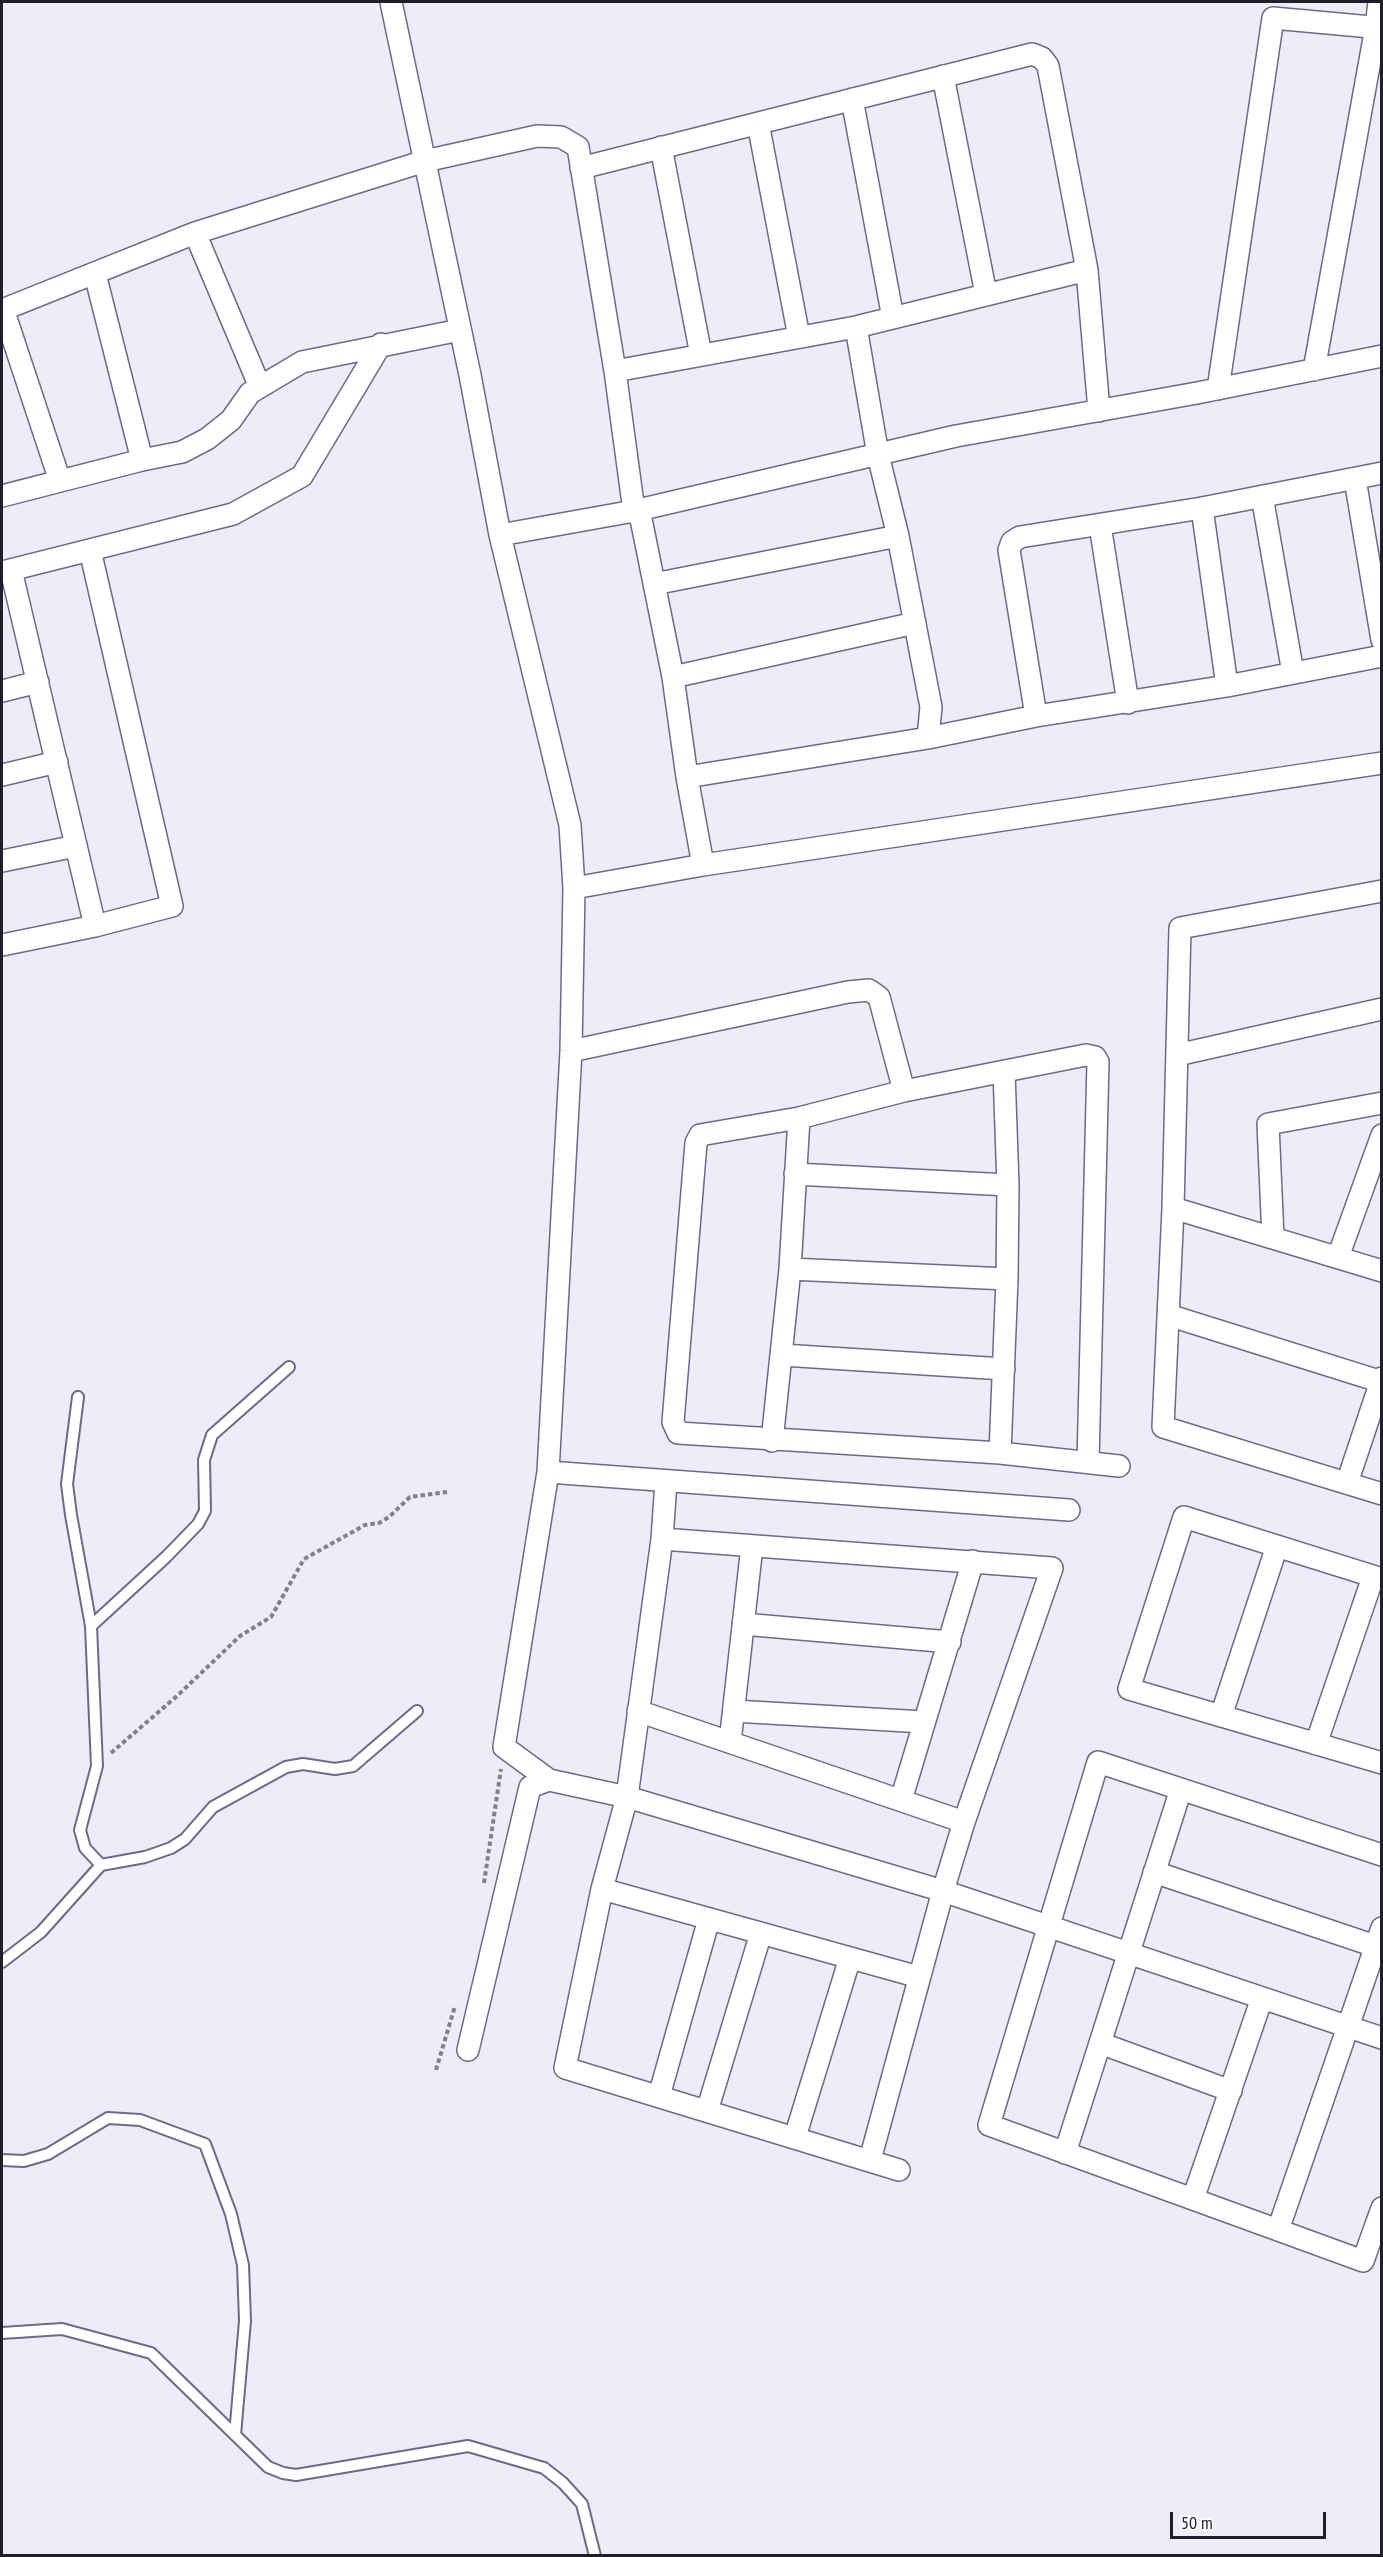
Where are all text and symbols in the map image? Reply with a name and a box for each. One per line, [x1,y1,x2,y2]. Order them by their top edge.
scale bar [1173,2500,1329,2538]
text: 50 m [1181,2511,1213,2534]

